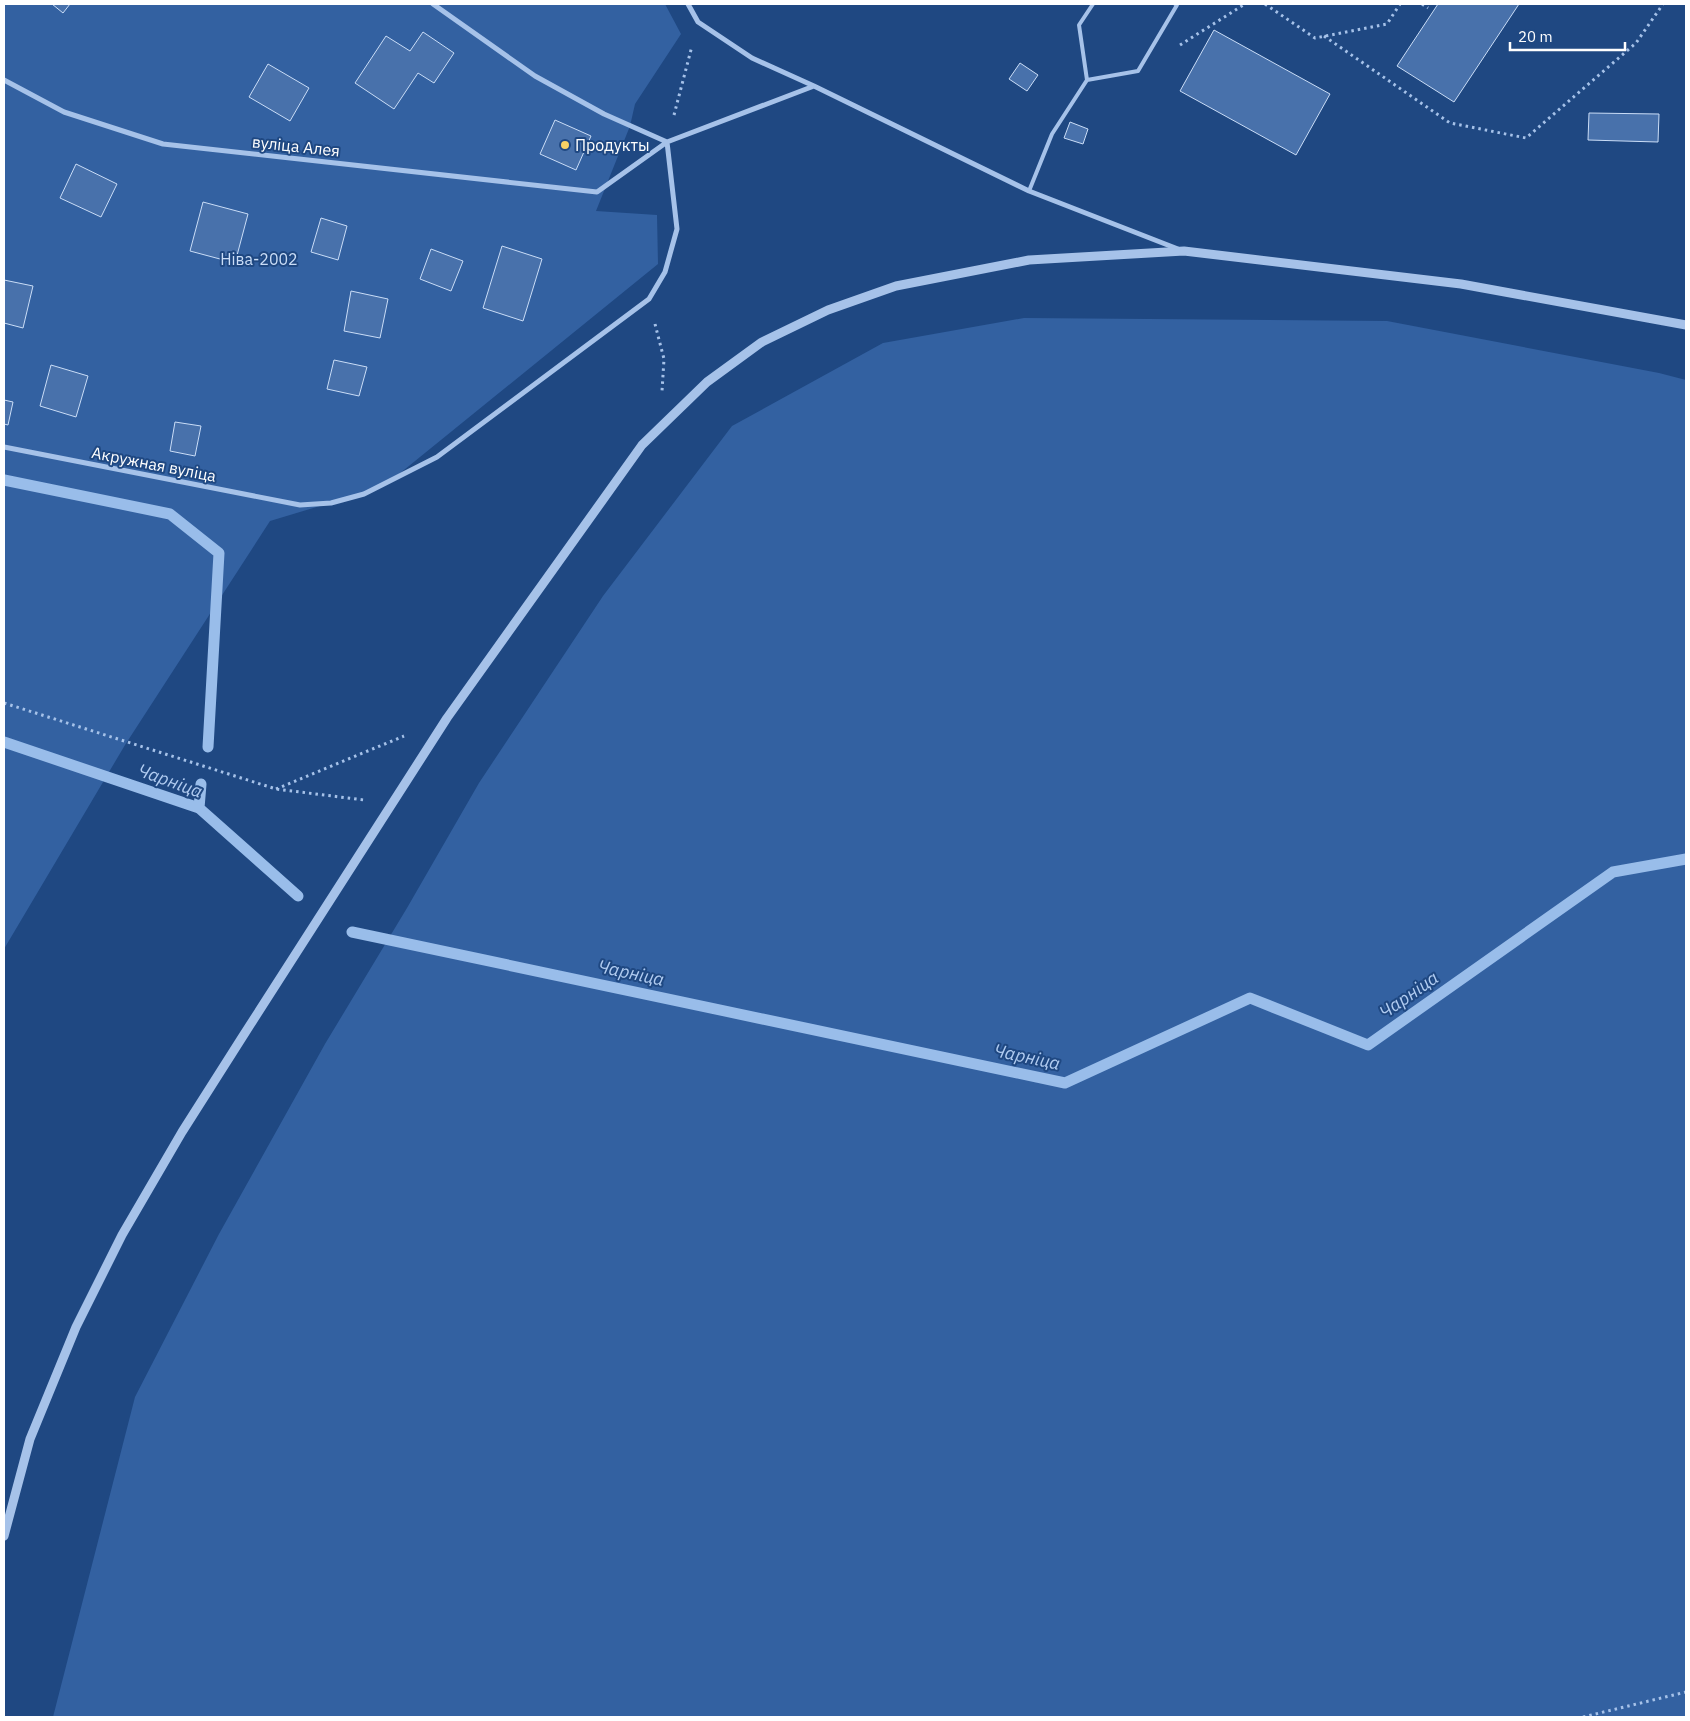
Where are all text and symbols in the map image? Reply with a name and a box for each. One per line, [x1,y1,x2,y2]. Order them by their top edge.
scale bar [1510,20,1625,52]
text: 20 m [1518,27,1553,46]
street label: вуліца Алея [251,131,341,161]
place label: Продукты [575,135,650,155]
marker: Продукты [559,139,571,151]
park label: Ніва-2002 [220,249,298,269]
street label: Акружная вуліца [90,442,218,486]
water label: Чарніца [135,758,206,803]
water label: Чарніца [596,954,666,991]
water label: Чарніца [1375,966,1443,1023]
water label: Чарніца [992,1038,1062,1075]

